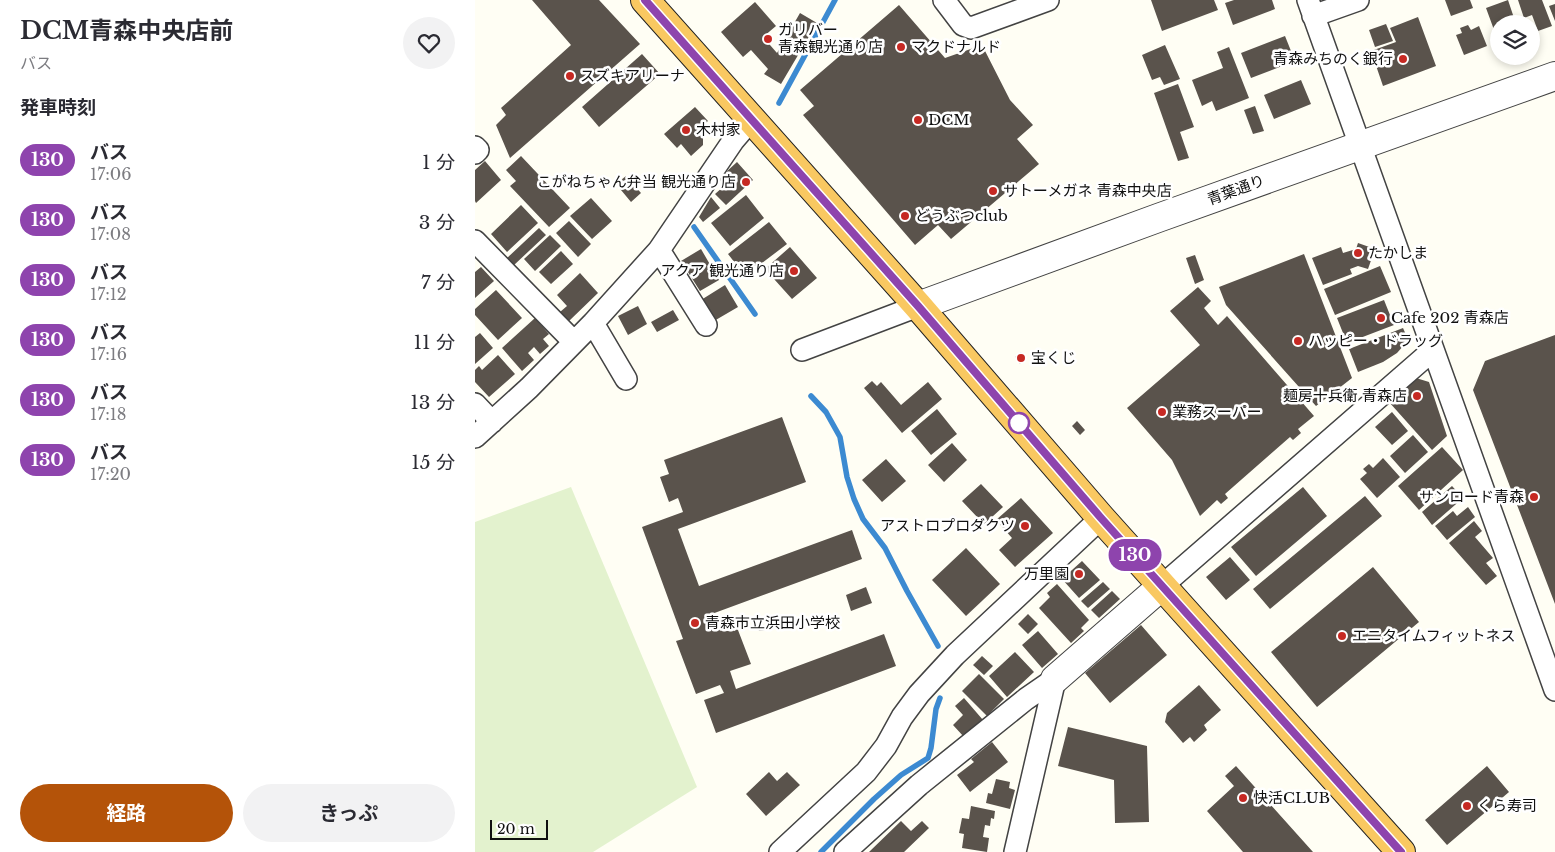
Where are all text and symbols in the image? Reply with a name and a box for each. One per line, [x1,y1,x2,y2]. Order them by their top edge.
map controls [1490,15,1540,65]
button: layers [1490,15,1540,65]
text: DCM青森中央店前 [20,16,233,45]
button: heart [403,17,455,69]
place label: ガリバー 青森観光通り店 [778,20,883,56]
marker: ガリバー 青森観光通り店 [762,33,774,45]
place label: マクドナルド [911,37,1001,56]
marker: マクドナルド [895,41,907,53]
place label: 青森みちのく銀行 [1273,49,1393,68]
text: バス [20,53,52,73]
marker: 青森みちのく銀行 [1397,53,1409,65]
place label: スズキアリーナ [580,66,685,85]
marker: スズキアリーナ [564,70,576,82]
text: 発車時刻 [20,96,96,119]
place label: DCM [928,110,970,129]
marker: DCM [912,114,924,126]
place label: 木村家 [696,120,741,139]
marker: 木村家 [680,124,692,136]
text: バス [90,141,128,164]
text: 130 [31,149,64,171]
text: 1 分 [422,151,455,174]
text: 17:06 [90,164,131,184]
street label: 青葉通り [1204,170,1267,209]
place label: こがねちゃん弁当 観光通り店 [537,172,736,191]
marker: こがねちゃん弁当 観光通り店 [740,176,752,188]
place label: サトーメガネ 青森中央店 [1003,181,1172,200]
marker: サトーメガネ 青森中央店 [987,185,999,197]
text: バス [90,201,128,224]
place label: どうぶつclub [915,206,1008,225]
text: 130 [31,209,64,231]
marker: どうぶつclub [899,210,911,222]
text: 3 分 [419,211,455,234]
text: 17:08 [90,224,131,244]
place label: たかしま [1368,243,1428,262]
marker: たかしま [1352,247,1364,259]
text: バス [90,261,128,284]
place label: アクア 観光通り店 [660,261,784,280]
marker: アクア 観光通り店 [788,265,800,277]
text: 130 [31,269,64,291]
text: 7 分 [421,271,455,294]
text: 17:12 [90,284,127,304]
place label: Cafe 202 青森店 [1391,308,1509,327]
marker: Cafe 202 青森店 [1375,312,1387,324]
text: バス [90,321,128,344]
text: 130 [31,329,64,351]
text: 11 分 [414,331,455,354]
place label: ハッピー・ドラッグ [1308,331,1443,350]
marker: ハッピー・ドラッグ [1292,335,1304,347]
text: 17:16 [90,344,127,364]
place label: 宝くじ [1031,348,1076,367]
marker: 宝くじ [1015,352,1027,364]
text: バス [90,381,128,404]
place label: 麺房十兵衛 青森店 [1283,386,1407,405]
text: 130 [31,389,64,411]
marker: 麺房十兵衛 青森店 [1411,390,1423,402]
text: 13 分 [410,391,455,414]
place label: 業務スーパー [1172,402,1262,421]
text: 17:18 [90,404,127,424]
marker: 業務スーパー [1156,406,1168,418]
unlabelled marker [1008,412,1030,434]
text: バス [90,441,128,464]
text: 130 [31,449,64,471]
text: 15 分 [411,451,455,474]
text: 17:20 [90,464,131,484]
place label: サンロード青森 [1419,487,1524,506]
marker: サンロード青森 [1528,491,1540,503]
place label: アストロプロダクツ [880,516,1015,535]
marker: アストロプロダクツ [1019,520,1031,532]
line badge: 130 [1106,539,1164,571]
text: 130 [1119,544,1151,566]
place label: 万里園 [1024,564,1069,583]
marker: 万里園 [1073,568,1085,580]
place label: 青森市立浜田小学校 [705,613,840,632]
marker: 青森市立浜田小学校 [689,617,701,629]
place label: エニタイムフィットネス [1352,626,1516,645]
marker: エニタイムフィットネス [1336,630,1348,642]
button: 経路 [20,784,233,842]
button: きっぷ [243,784,455,842]
place label: 快活CLUB [1253,788,1330,807]
marker: 快活CLUB [1237,792,1249,804]
place label: くら寿司 [1477,796,1537,815]
marker: くら寿司 [1461,800,1473,812]
scale bar [490,817,547,840]
text: 20 m [497,820,535,838]

